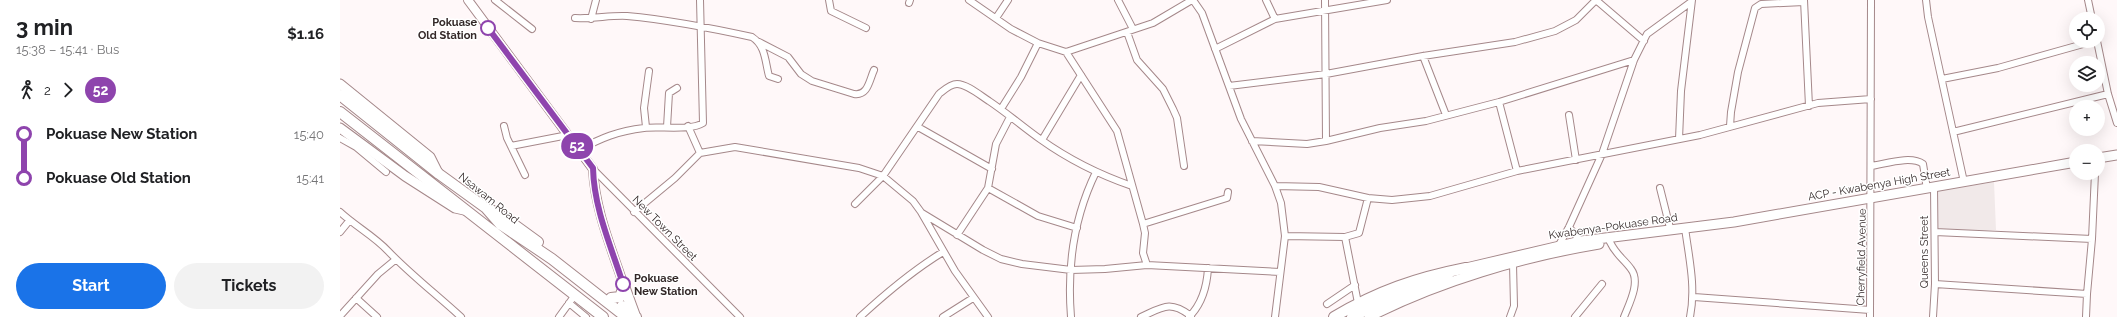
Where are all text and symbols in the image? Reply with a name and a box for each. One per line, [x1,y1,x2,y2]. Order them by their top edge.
map controls [2069,12,2105,180]
button: locate [2069,12,2105,48]
text: 3 min [16,14,73,40]
place label: Pokuase Old Station [418,16,477,42]
marker: Pokuase Old Station [480,20,496,36]
text: $1.16 [287,25,324,43]
text: 15:38 – 15:41 · Bus [16,42,119,57]
button: layers [2069,56,2105,92]
icon: walk [16,79,38,101]
icon: forward [57,79,79,101]
text: 52 [93,82,108,98]
text: 2 [44,83,51,98]
button: + [2069,100,2105,136]
text: Pokuase New Station [46,125,197,143]
text: 15:40 [294,127,324,142]
line badge: 52 [559,133,595,159]
text: 52 [569,138,585,154]
button: − [2069,144,2105,180]
street label: ACP - Kwabenya High Street [1807,166,1952,203]
text: Pokuase Old Station [46,169,191,187]
street label: Nsawam Road [456,170,522,227]
text: 15:41 [296,171,324,186]
street label: New Town Street [630,193,700,264]
street label: Cherryfield Avenue [1854,208,1869,306]
street label: Kwabenya-Pokuase Road [1548,211,1679,242]
street label: Queens Street [1918,215,1931,288]
button: Start [16,263,166,309]
button: Tickets [174,263,324,309]
place label: Pokuase New Station [634,272,698,298]
marker: Pokuase New Station [615,276,631,292]

